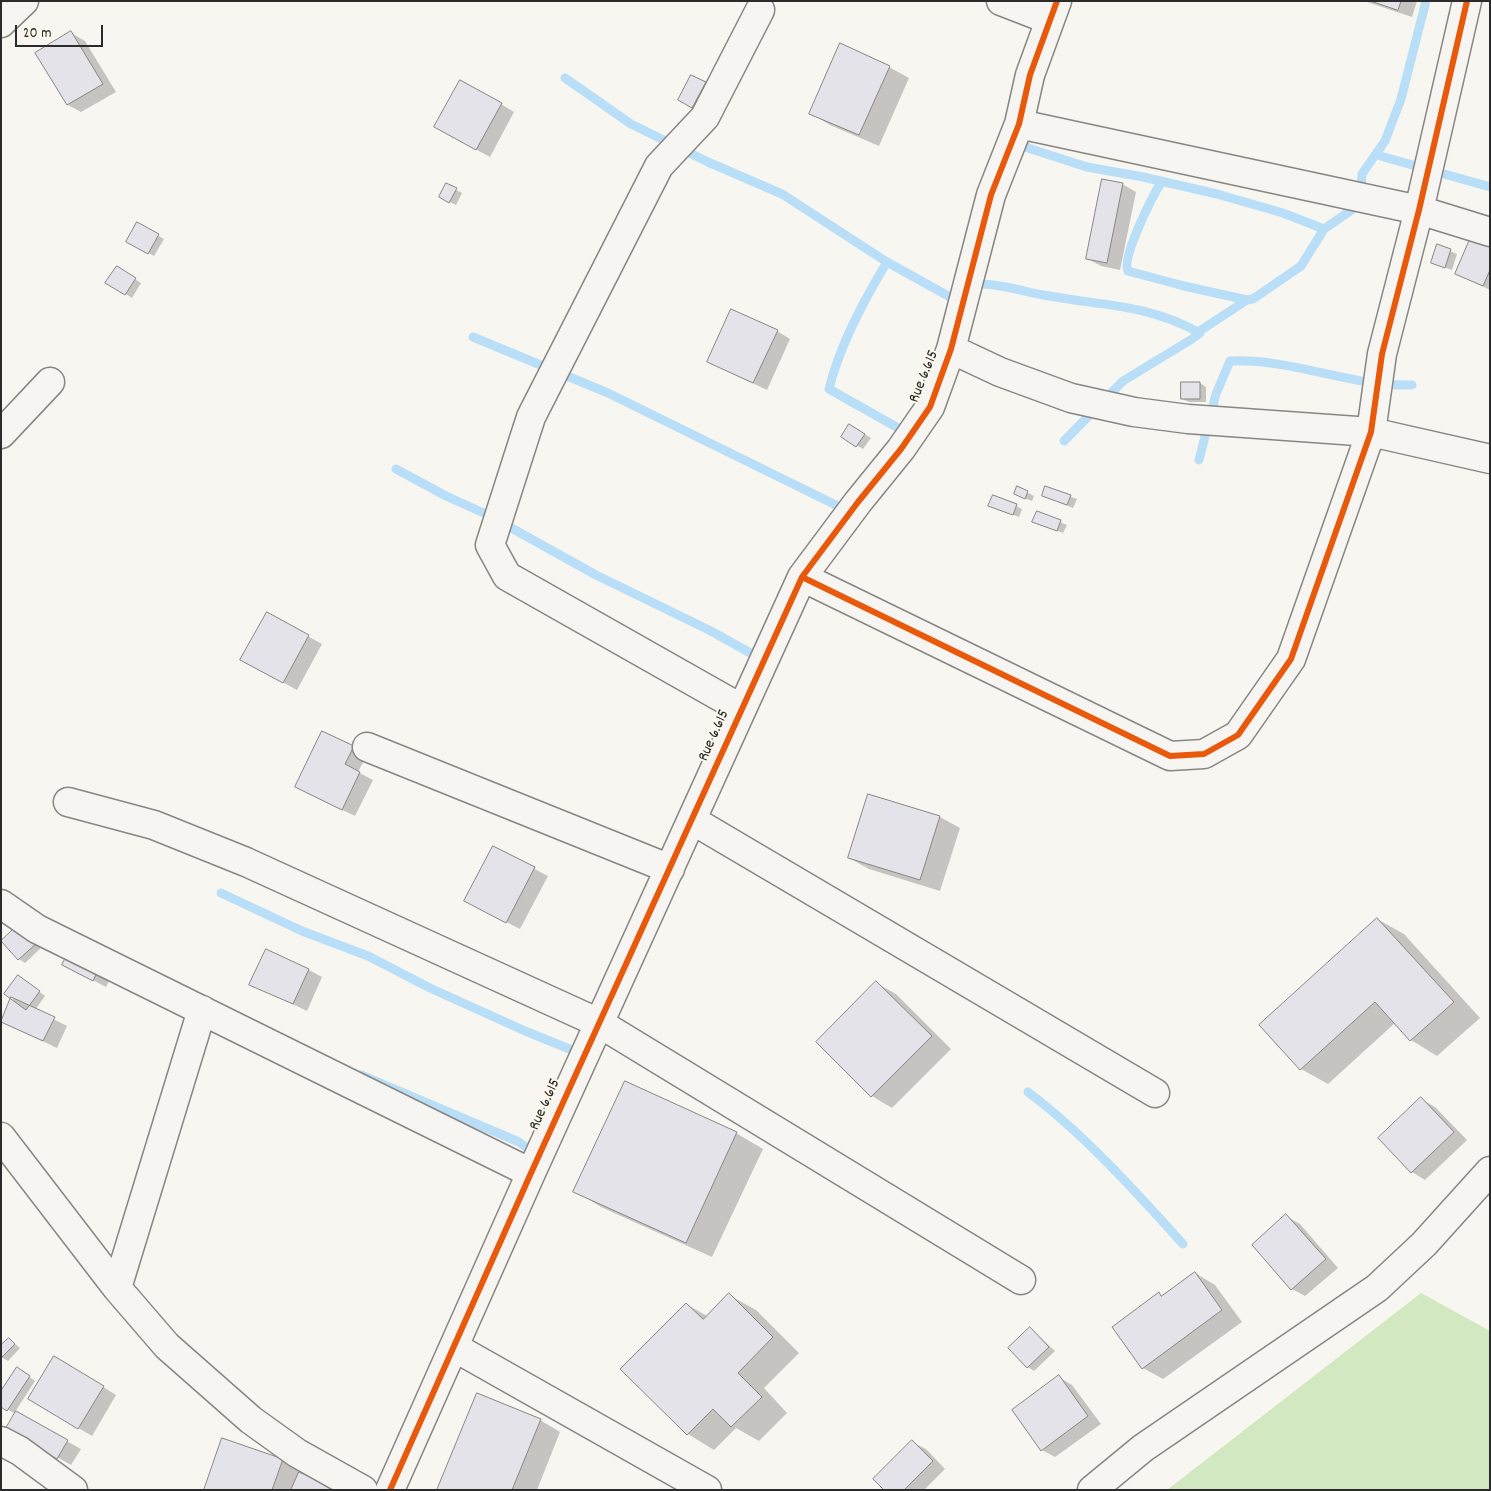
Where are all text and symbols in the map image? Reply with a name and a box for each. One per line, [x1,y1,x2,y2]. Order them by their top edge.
scale bar [18,15,105,47]
text: 20 m [23,23,51,45]
street label: Rue 6.615 [906,348,944,406]
street label: Rue 6.615 [695,707,735,765]
street label: Rue 6.615 [526,1076,566,1134]

